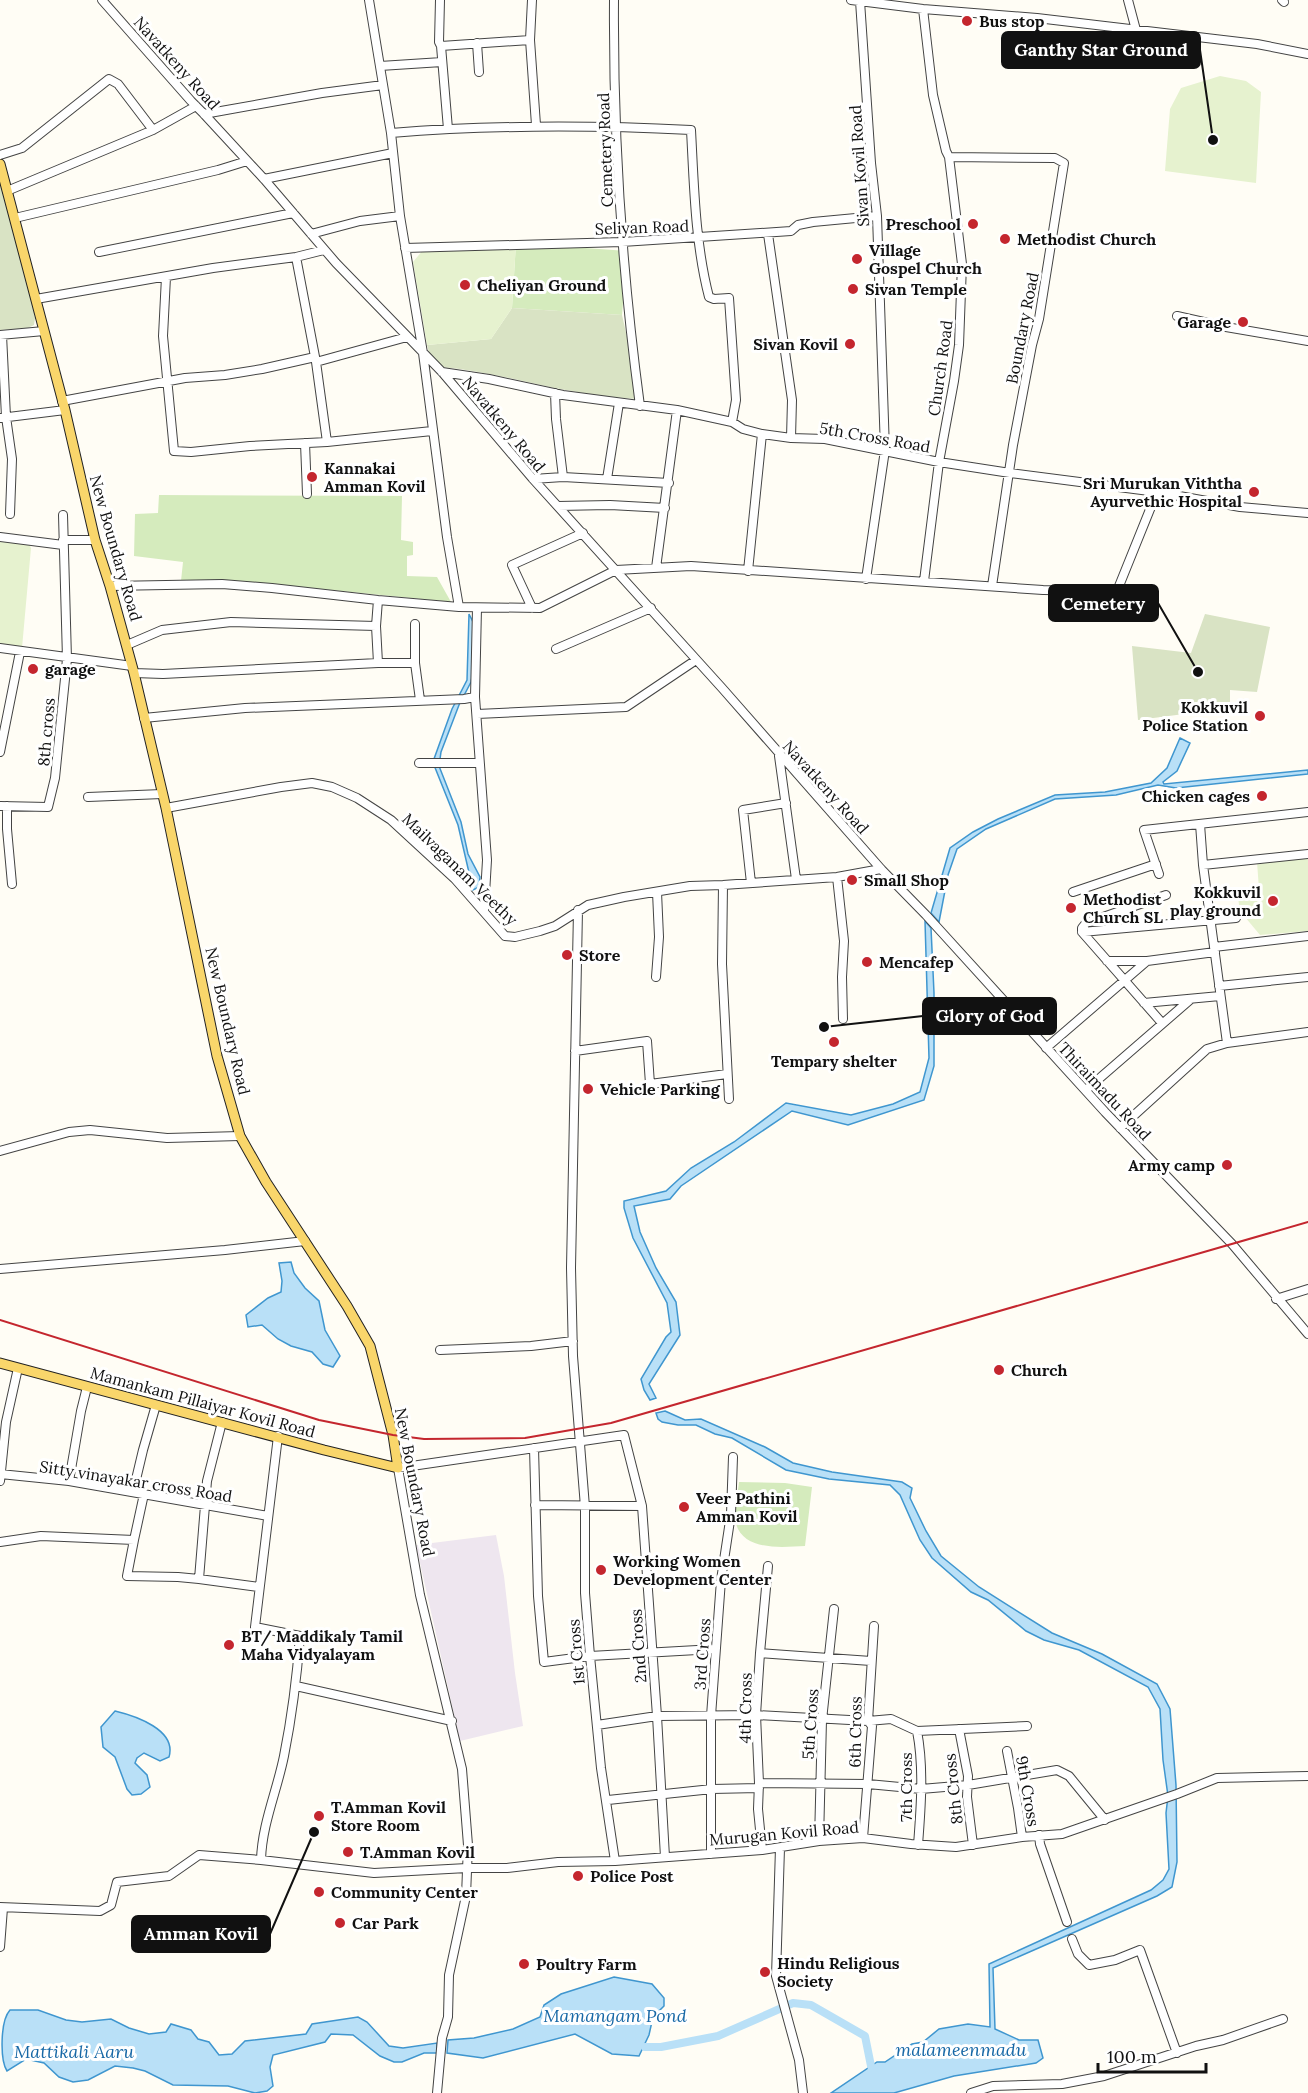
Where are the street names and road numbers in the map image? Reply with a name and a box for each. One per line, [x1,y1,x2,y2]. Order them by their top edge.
street label: Navatkeny Road [130,12,225,114]
street label: Cemetery Road [593,92,617,208]
street label: Sivan Kovil Road [845,104,873,227]
street label: Seliyan Road [595,215,690,239]
street label: Boundary Road [1001,270,1043,386]
street label: Church Road [923,318,957,417]
street label: Navatkeny Road [458,372,550,476]
street label: 5th Cross Road [818,417,932,457]
street label: New Boundary Road [86,473,147,624]
street label: 8th cross [33,697,59,767]
street label: Navatkeny Road [779,736,874,838]
street label: Mailvaganam Veethy [398,809,522,930]
street label: New Boundary Road [201,945,255,1097]
street label: Thiraimadu Road [1054,1038,1156,1145]
street label: Mamankam Pillaiyar Kovil Road [88,1362,318,1442]
street label: New Boundary Road [391,1406,439,1558]
street label: Sitty vinayakar cross Road [38,1456,234,1506]
street label: 2nd Cross [625,1608,651,1684]
street label: 1st Cross [563,1618,589,1686]
street label: 3rd Cross [690,1618,714,1690]
street label: 4th Cross [734,1672,756,1744]
street label: 5th Cross [798,1688,822,1760]
street label: 6th Cross [844,1696,866,1768]
street label: 7th Cross [896,1752,916,1822]
street label: 8th Cross [939,1753,967,1825]
street label: 9th Cross [1012,1754,1044,1828]
street label: Murugan Kovil Road [708,1816,860,1849]

